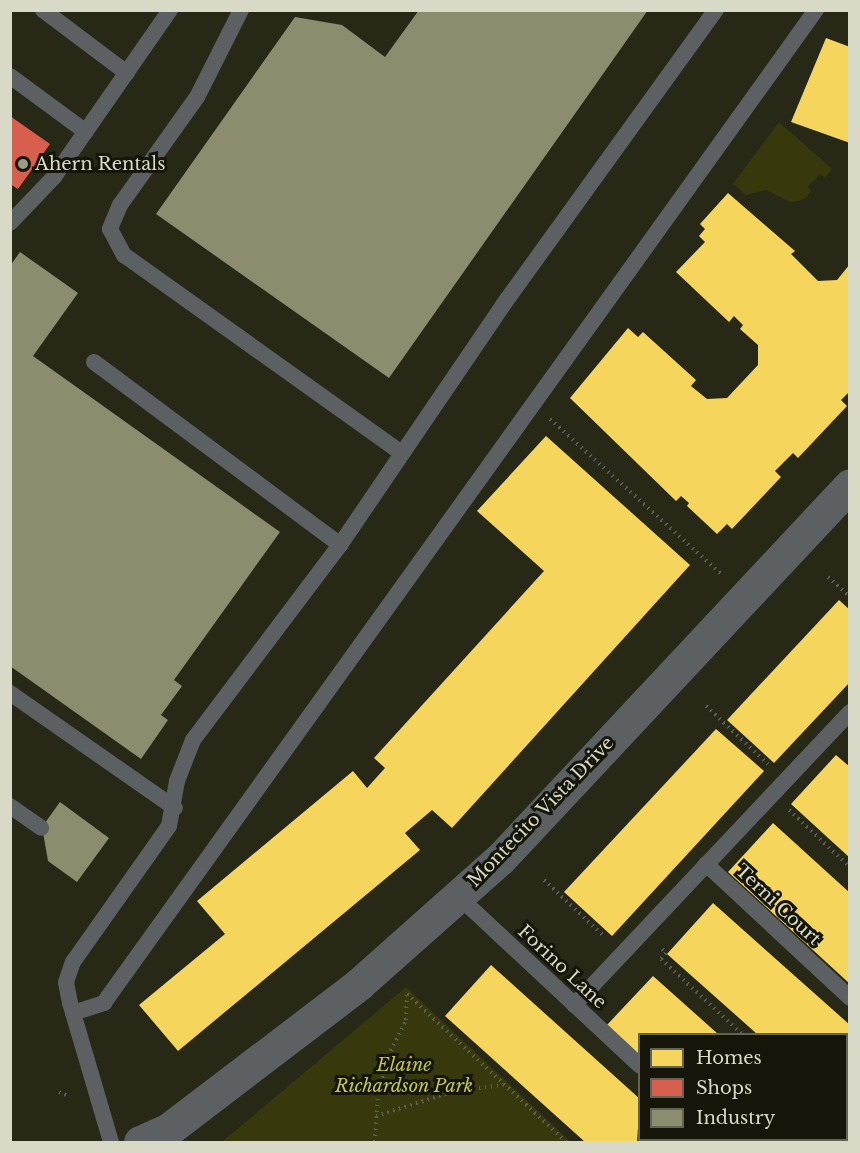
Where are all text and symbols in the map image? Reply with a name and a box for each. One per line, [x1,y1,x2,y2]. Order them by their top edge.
place label: Ahern Rentals [35,153,165,175]
marker: Ahern Rentals [16,157,30,171]
street label: Montecito Vista Drive [463,732,619,892]
street label: Terni Court [731,860,825,950]
street label: Forino Lane [513,921,611,1013]
legend [638,1033,848,1141]
text: Homes [696,1047,762,1069]
park label: Elaine Richardson Park [335,1055,473,1098]
text: Shops [696,1077,752,1099]
text: Industry [696,1107,775,1129]

